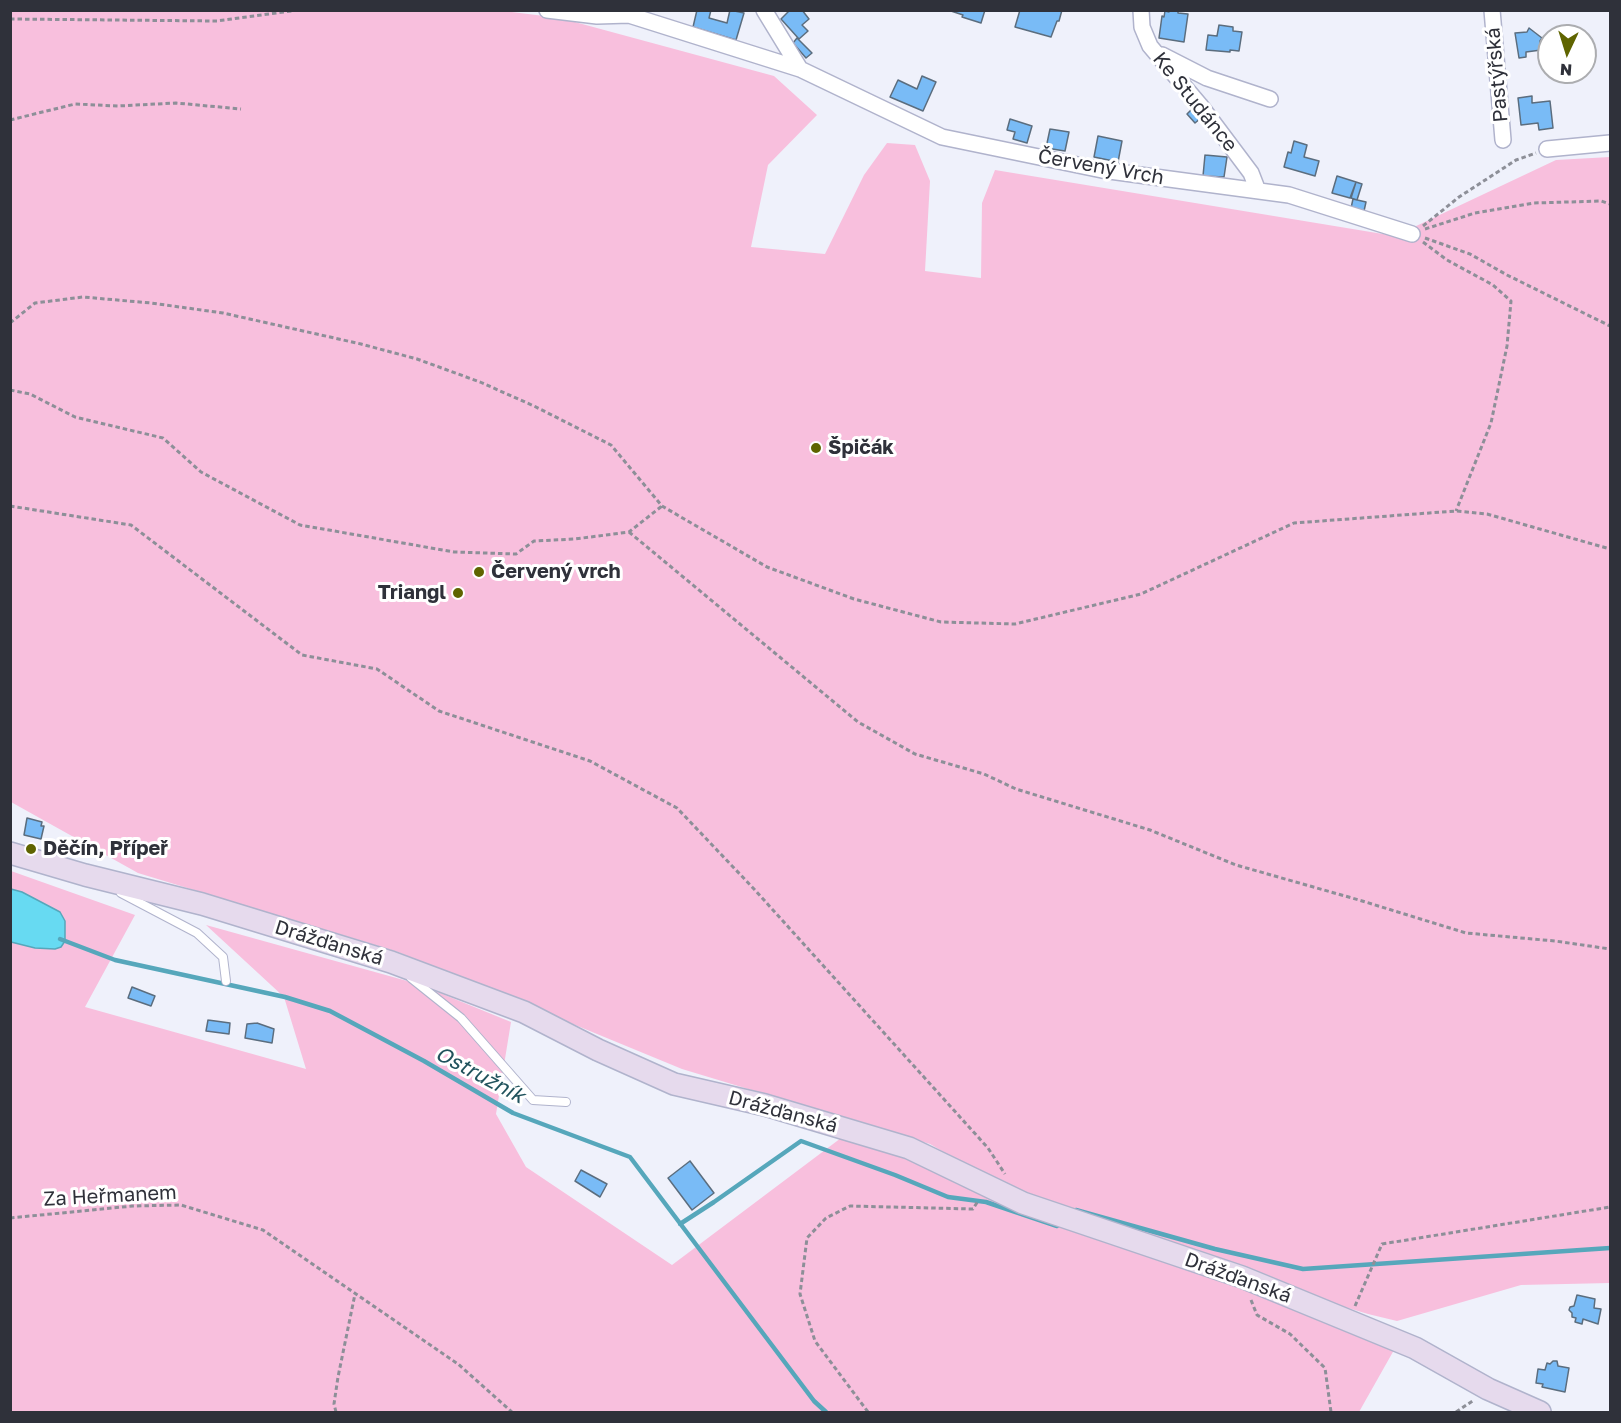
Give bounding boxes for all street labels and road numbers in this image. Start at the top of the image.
street label: Pastýřská [1481,27,1513,123]
street label: Ke Studánce [1148,47,1242,157]
street label: Červený Vrch [1036,144,1166,190]
street label: Drážďanská [272,915,386,971]
street label: Drážďanská [726,1086,840,1138]
street label: Za Heřmanem [43,1181,177,1211]
street label: Drážďanská [1181,1248,1295,1308]

